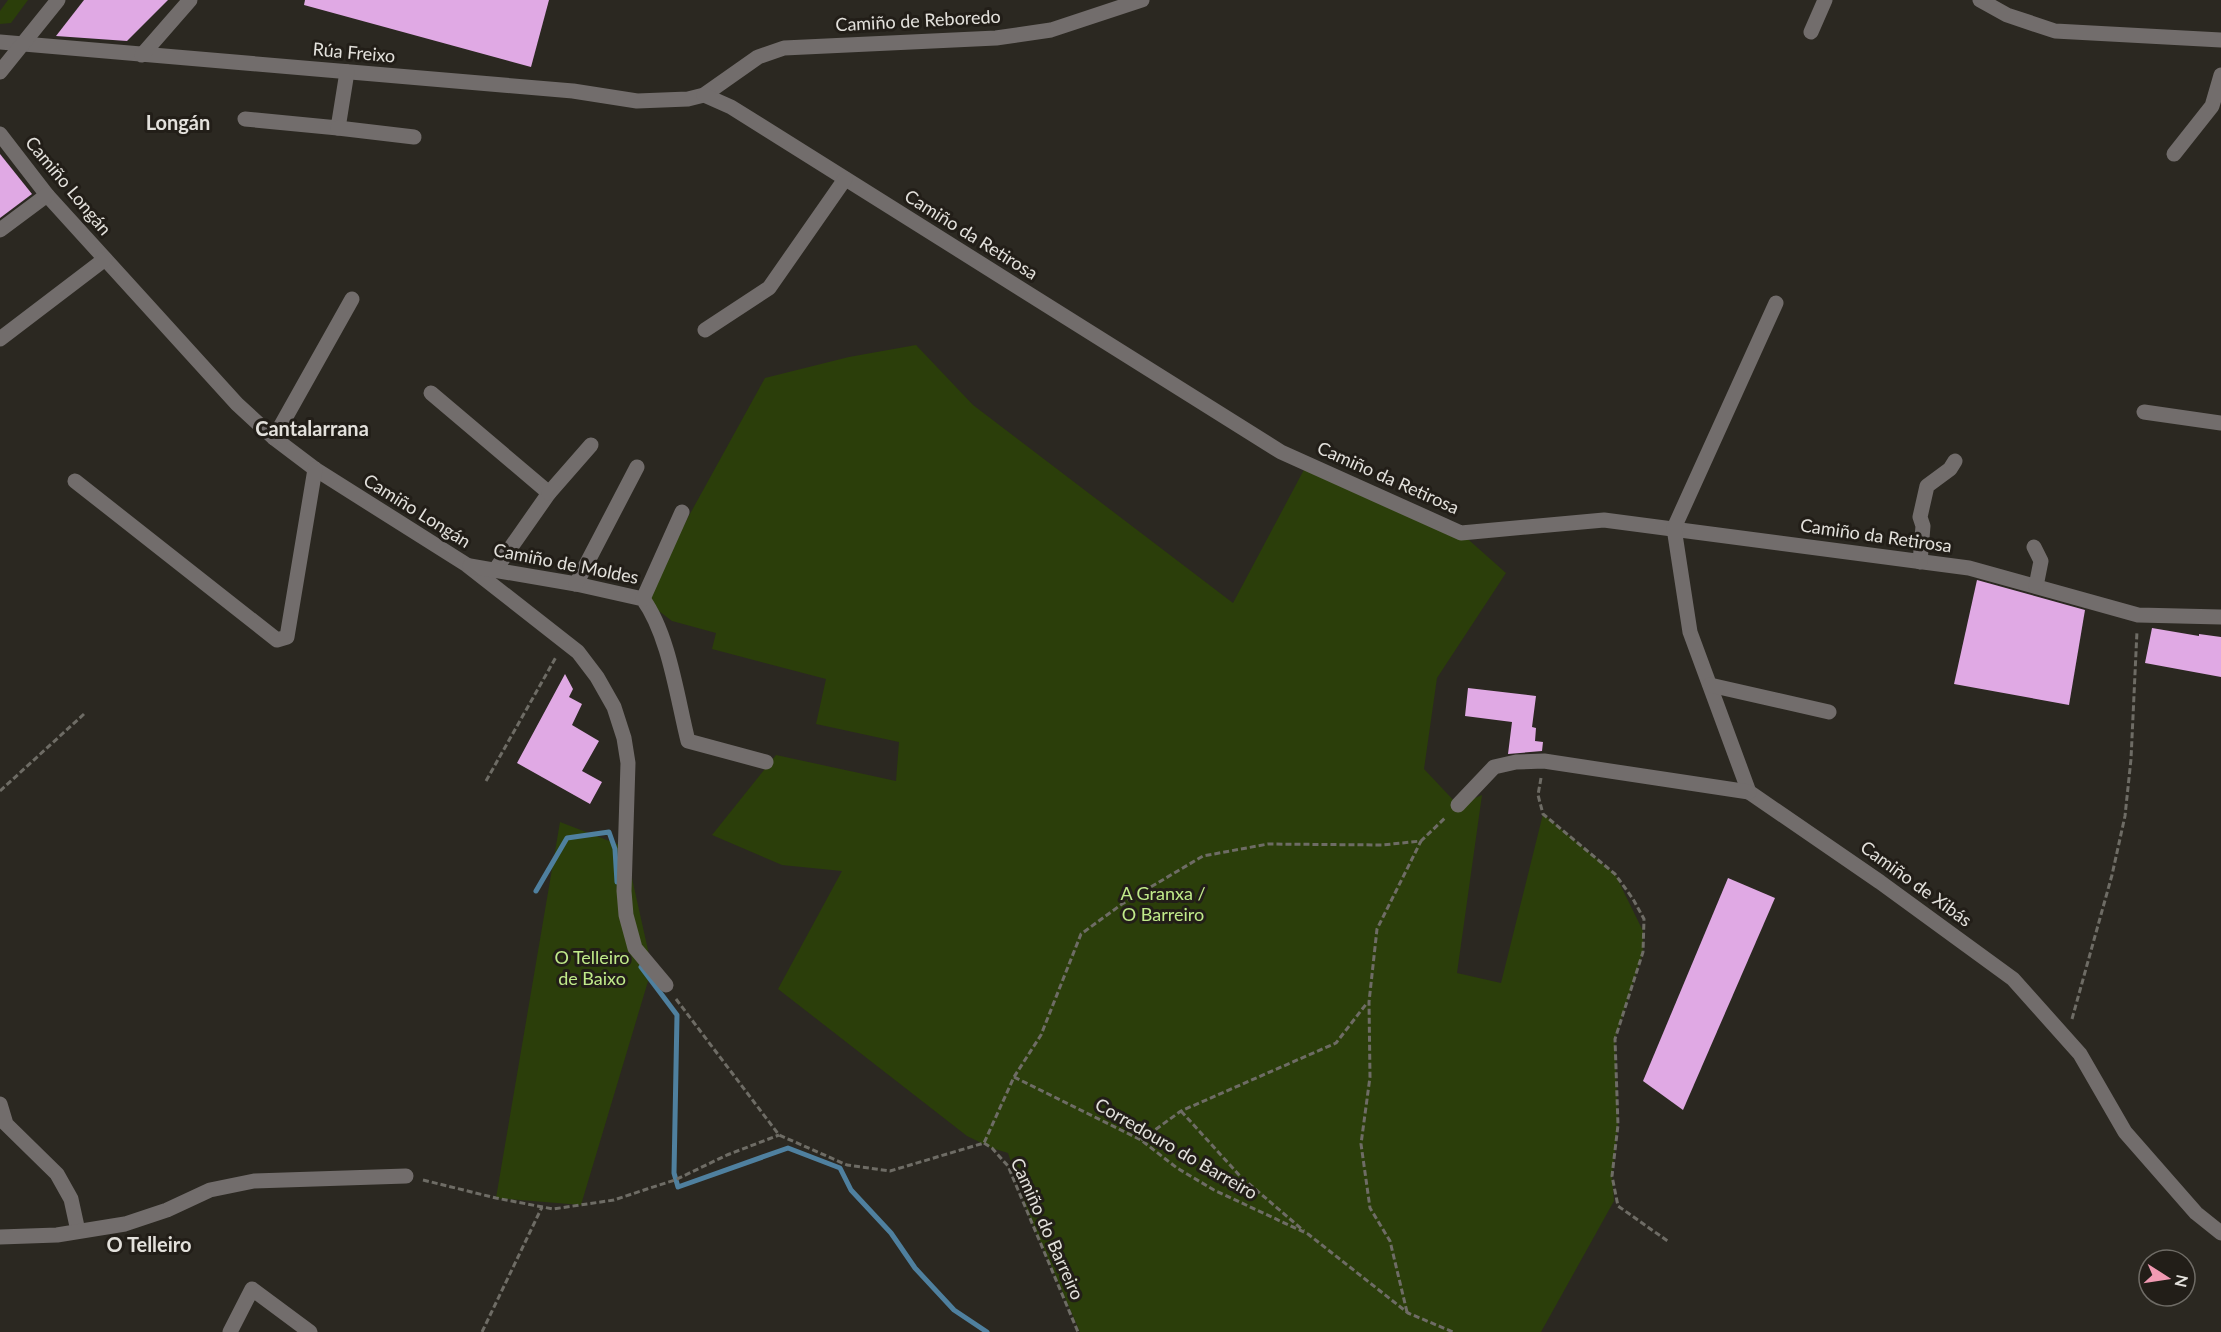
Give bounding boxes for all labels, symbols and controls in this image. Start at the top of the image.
street label: Camiño de Reboredo [835,5,1001,35]
street label: Rúa Freixo [312,37,396,67]
district label: Longán [146,110,210,134]
street label: Camiño Longán [21,132,116,239]
street label: Camiño da Retirosa [901,184,1042,284]
district label: Cantalarrana [255,416,369,440]
street label: Camiño da Retirosa [1314,436,1463,518]
street label: Camiño Longán [360,468,475,552]
street label: Camiño da Retirosa [1799,513,1953,557]
street label: Camiño de Moldes [492,538,641,588]
street label: Camiño de Xibás [1857,836,1977,931]
park label: A Granxa / O Barreiro [1120,882,1206,925]
park label: O Telleiro de Baixo [554,946,630,989]
street label: Corredouro do Barreiro [1091,1093,1262,1204]
street label: Camiño do Barreiro [1007,1154,1089,1303]
district label: O Telleiro [106,1232,192,1256]
north arrow [2137,1248,2197,1308]
text: N [2172,1273,2193,1289]

